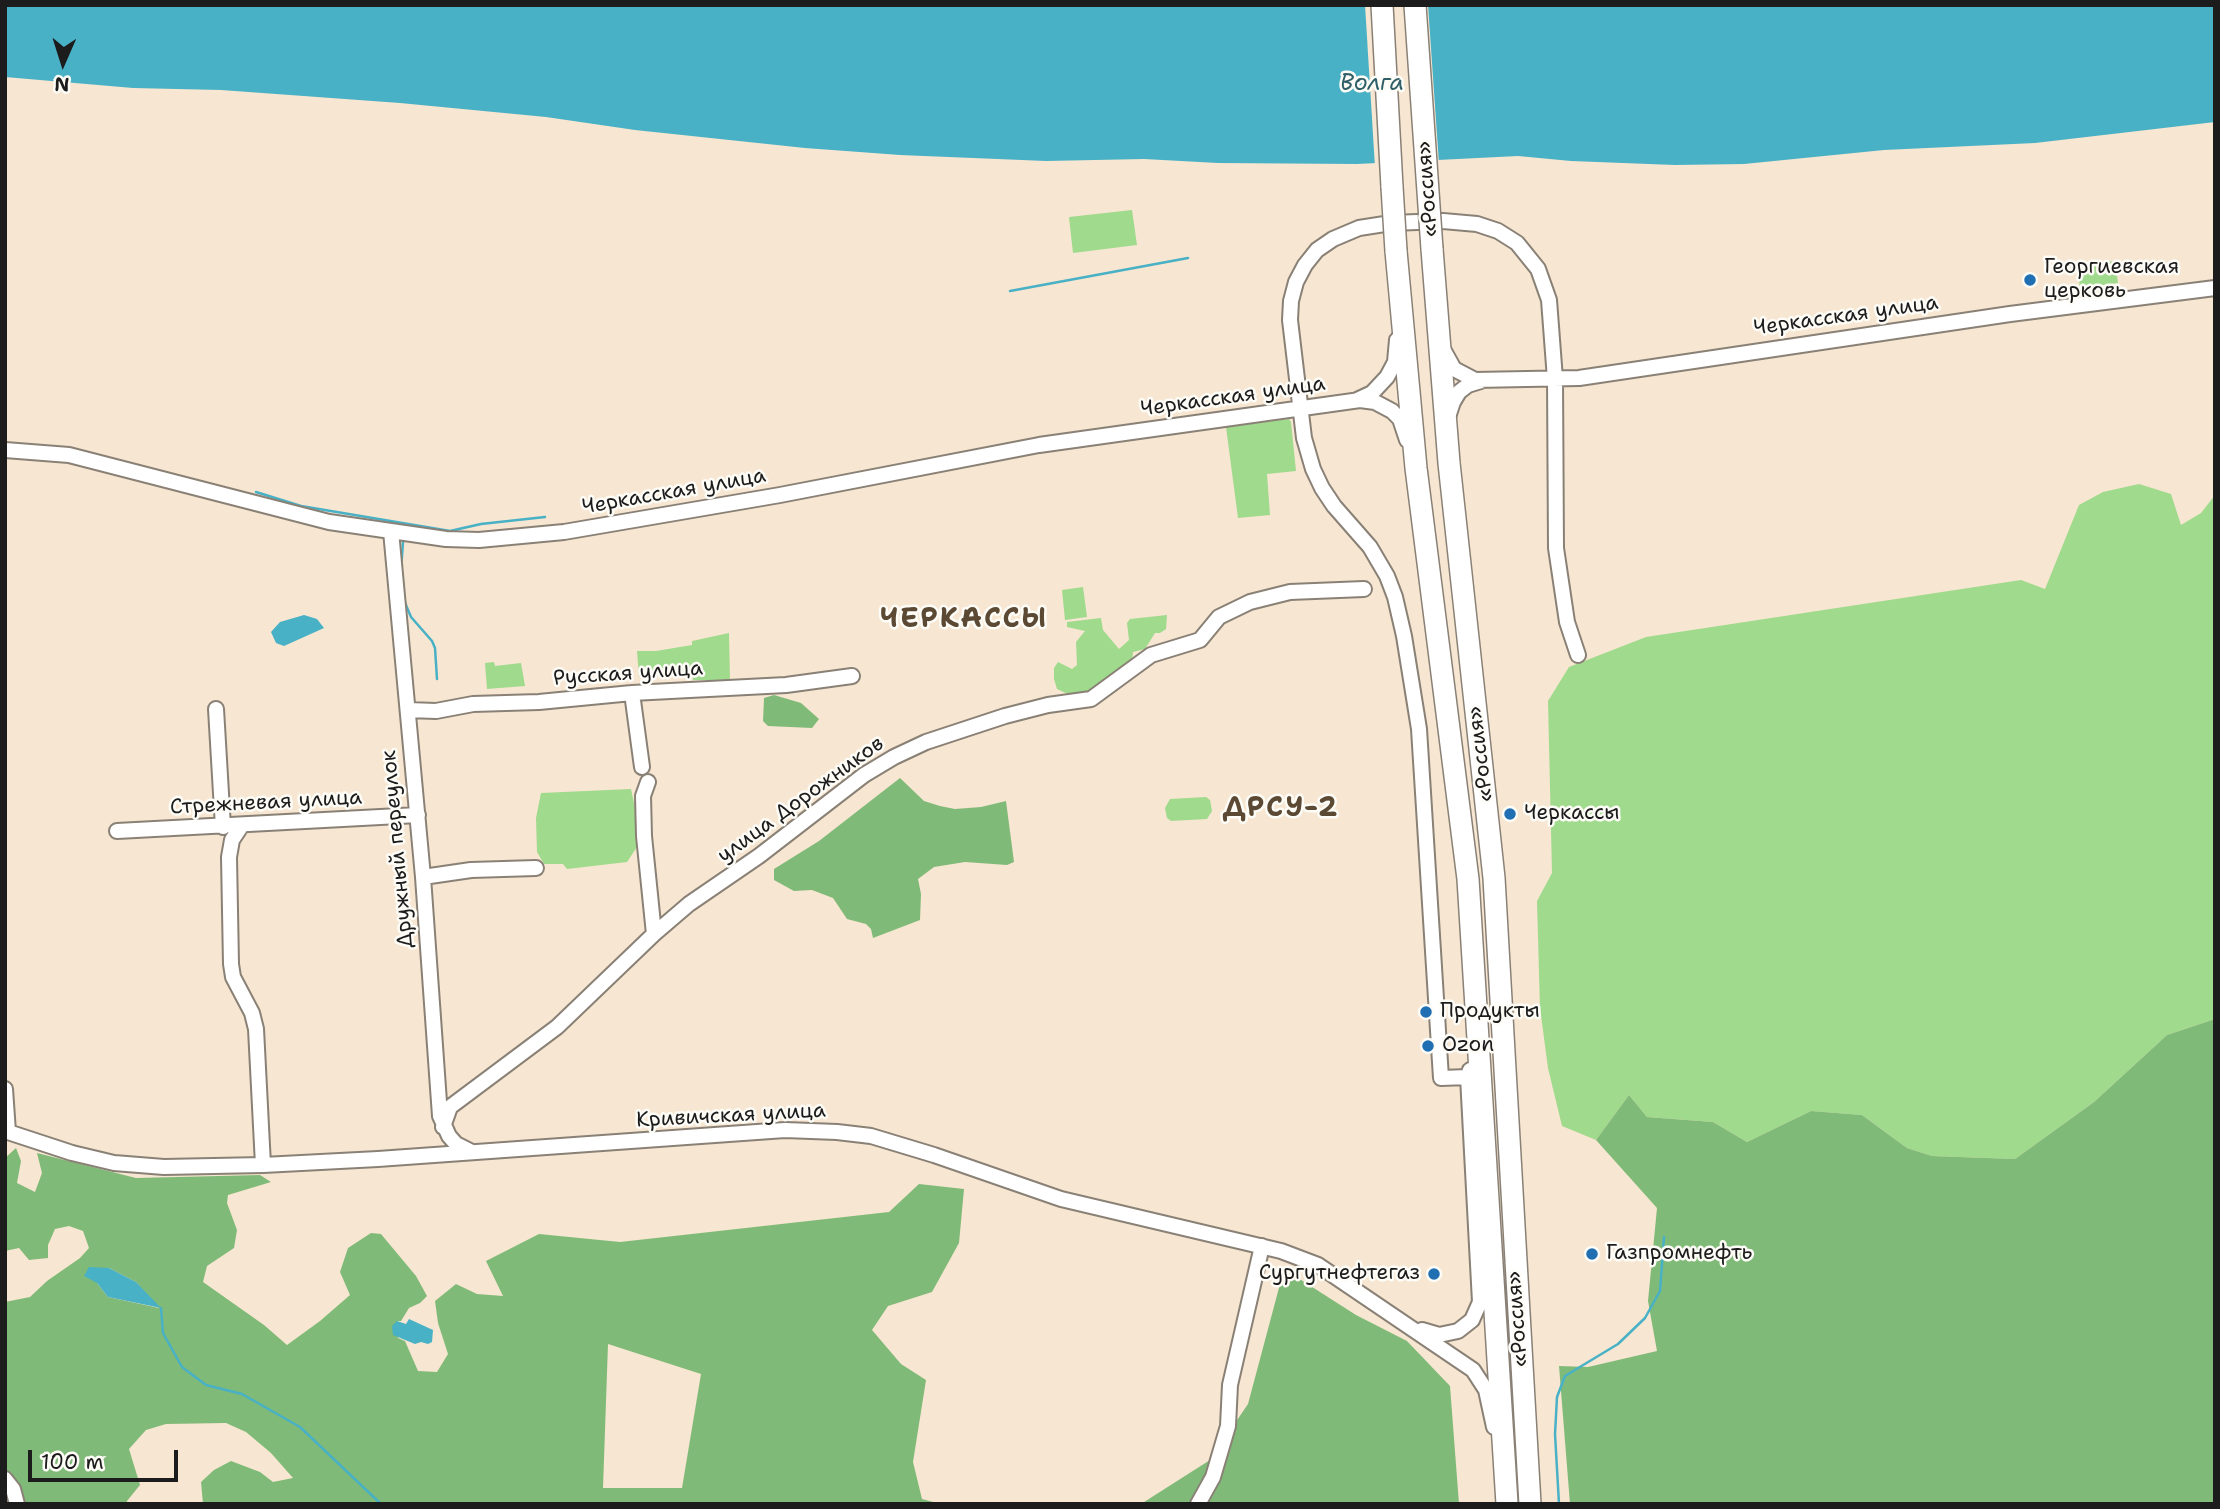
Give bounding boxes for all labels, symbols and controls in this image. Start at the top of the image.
north arrow [28,28,98,98]
water label: Волга [1340,70,1404,98]
text: N [54,72,70,97]
street label: «Россия» [1412,140,1444,238]
place label: Георгиевская церковь [2044,255,2179,305]
marker: Георгиевская церковь [2022,272,2038,288]
street label: Черкасская улица [1752,291,1940,341]
street label: Черкасская улица [1139,372,1327,422]
street label: Черкасская улица [580,463,768,521]
district label: ЧЕРКАССЫ [881,603,1047,637]
street label: Русская улица [552,656,704,692]
street label: «Россия» [1463,705,1499,803]
street label: улица Дорожников [713,731,889,869]
street label: Дружный переулок [377,749,419,949]
street label: Стрежневая улица [169,785,363,821]
district label: ДРСУ-2 [1223,792,1339,826]
place label: Черкассы [1524,801,1620,827]
marker: Черкассы [1502,806,1518,822]
place label: Продукты [1440,999,1540,1025]
marker: Продукты [1418,1004,1434,1020]
place label: Ozon [1442,1033,1494,1059]
marker: Ozon [1420,1038,1436,1054]
street label: Кривичская улица [636,1098,826,1134]
place label: Газпромнефть [1606,1241,1752,1267]
marker: Газпромнефть [1584,1246,1600,1262]
place label: Сургутнефтегаз [1259,1261,1420,1287]
marker: Сургутнефтегаз [1426,1266,1442,1282]
street label: «Россия» [1502,1270,1534,1368]
scale bar [32,1436,182,1480]
text: 100 m [41,1448,104,1476]

